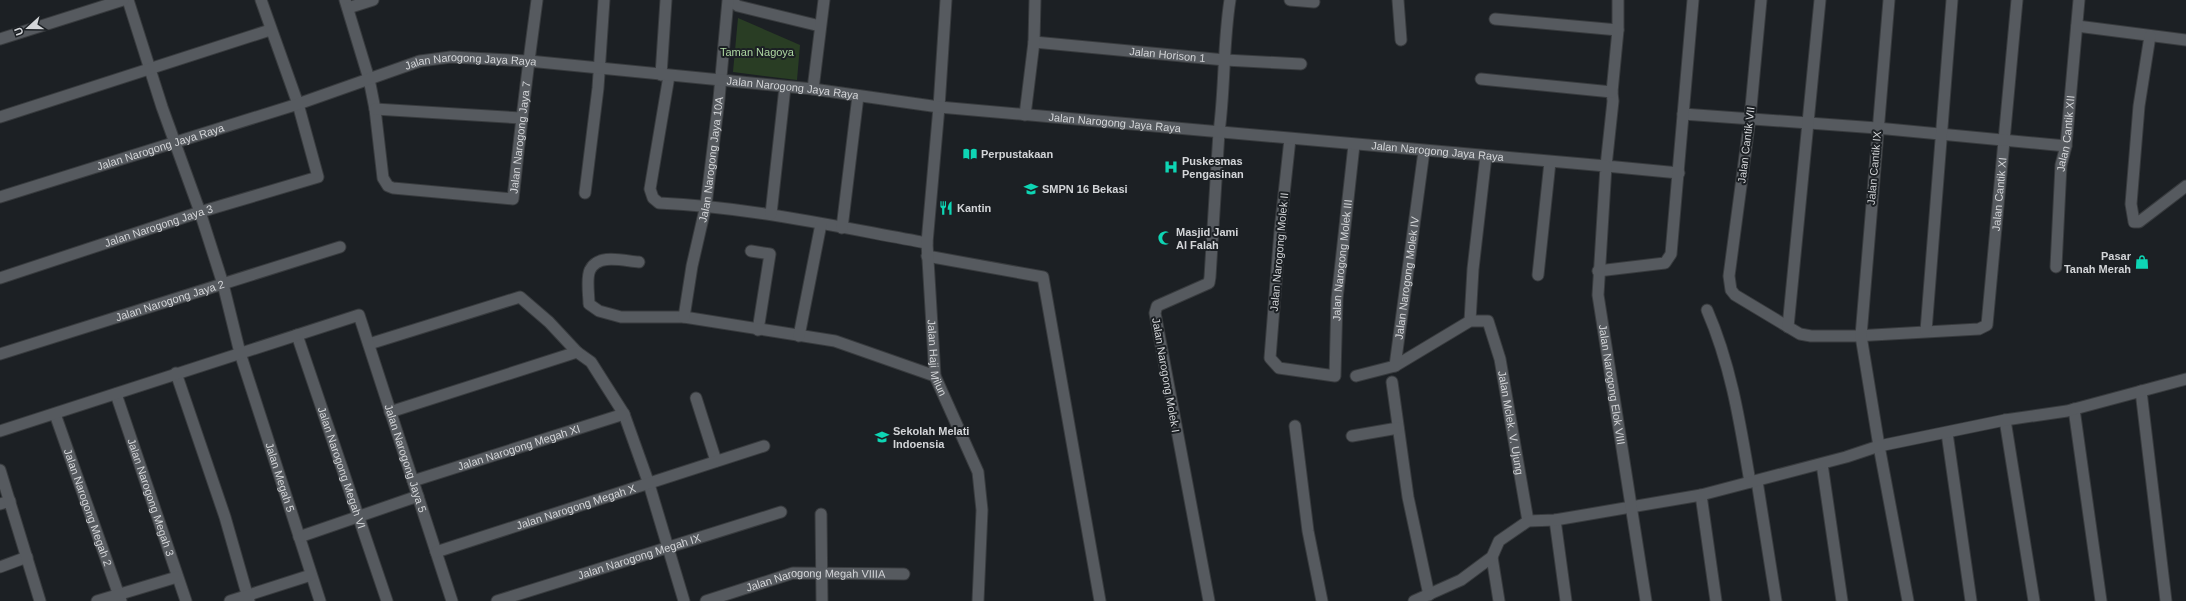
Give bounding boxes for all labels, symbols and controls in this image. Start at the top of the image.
north arrow [8,8,48,48]
text: U [12,26,26,37]
street label: Jalan Horison 1 [1129,45,1206,64]
park label: Taman Nagoya [720,46,795,58]
street label: Jalan Narogong Jaya Raya [403,51,538,72]
street label: Jalan Narogong Jaya Raya [726,75,860,102]
street label: Jalan Narogong Jaya 7 [508,80,532,194]
street label: Jalan Narogong Jaya 10A [696,95,725,223]
street label: Jalan Cantik XII [2055,95,2076,172]
street label: Jalan Cantik VII [1735,106,1757,184]
street label: Jalan Narogong Jaya Raya [1048,111,1182,134]
street label: Jalan Narogong Jaya Raya [95,121,226,172]
street label: Jalan Cantik IX [1865,130,1883,205]
street label: Jalan Narogong Jaya Raya [1371,139,1505,163]
library icon: Perpustakaan [962,146,978,162]
place label: Perpustakaan [981,148,1053,160]
place label: Puskesmas Pengasinan [1182,155,1244,180]
street label: Jalan Cantik XI [1990,157,2008,232]
hospital icon: Puskesmas Pengasinan [1163,159,1179,175]
school or university icon: SMPN 16 Bekasi [1023,181,1039,197]
place label: SMPN 16 Bekasi [1042,183,1128,195]
street label: Jalan Narogong Molek II [1268,192,1290,312]
street label: Jalan Narogong Molek III [1330,199,1354,321]
restaurant icon: Kantin [938,200,954,216]
place label: Kantin [957,202,992,214]
street label: Jalan Narogong Jaya 3 [103,203,214,249]
street label: Jalan Narogong Molek IV [1393,215,1421,340]
place label: Masjid Jami Al Falah [1176,226,1238,251]
mosque icon: Masjid Jami Al Falah [1157,230,1173,246]
place label: Pasar Tanah Merah [2064,250,2132,275]
shop icon: Pasar Tanah Merah [2134,254,2150,270]
street label: Jalan Narogong Jaya 2 [114,278,226,323]
street label: Jalan Narogong Molek I [1150,317,1182,433]
street label: Jalan Haji Milun [926,319,949,398]
street label: Jalan Narogong Elok VIII [1597,323,1627,446]
street label: Jalan Mclek. V. Ujung [1496,370,1526,476]
street label: Jalan Narogong Jaya 5 [382,403,429,514]
street label: Jalan Narogong Megah VI [316,405,368,530]
street label: Jalan Narogong Megah XI [456,422,582,472]
place label: Sekolah Melati Indoensia [893,425,969,450]
school or university icon: Sekolah Melati Indoensia [874,429,890,445]
street label: Jalan Narogong Megah 3 [125,437,176,558]
street label: Jalan Megah 5 [263,441,297,513]
street label: Jalan Narogong Megah 2 [62,447,114,568]
street label: Jalan Narogong Megah X [515,482,638,532]
street label: Jalan Narogong Megah IX [576,531,703,581]
street label: Jalan Narogong Megah VIIIA [744,567,886,594]

